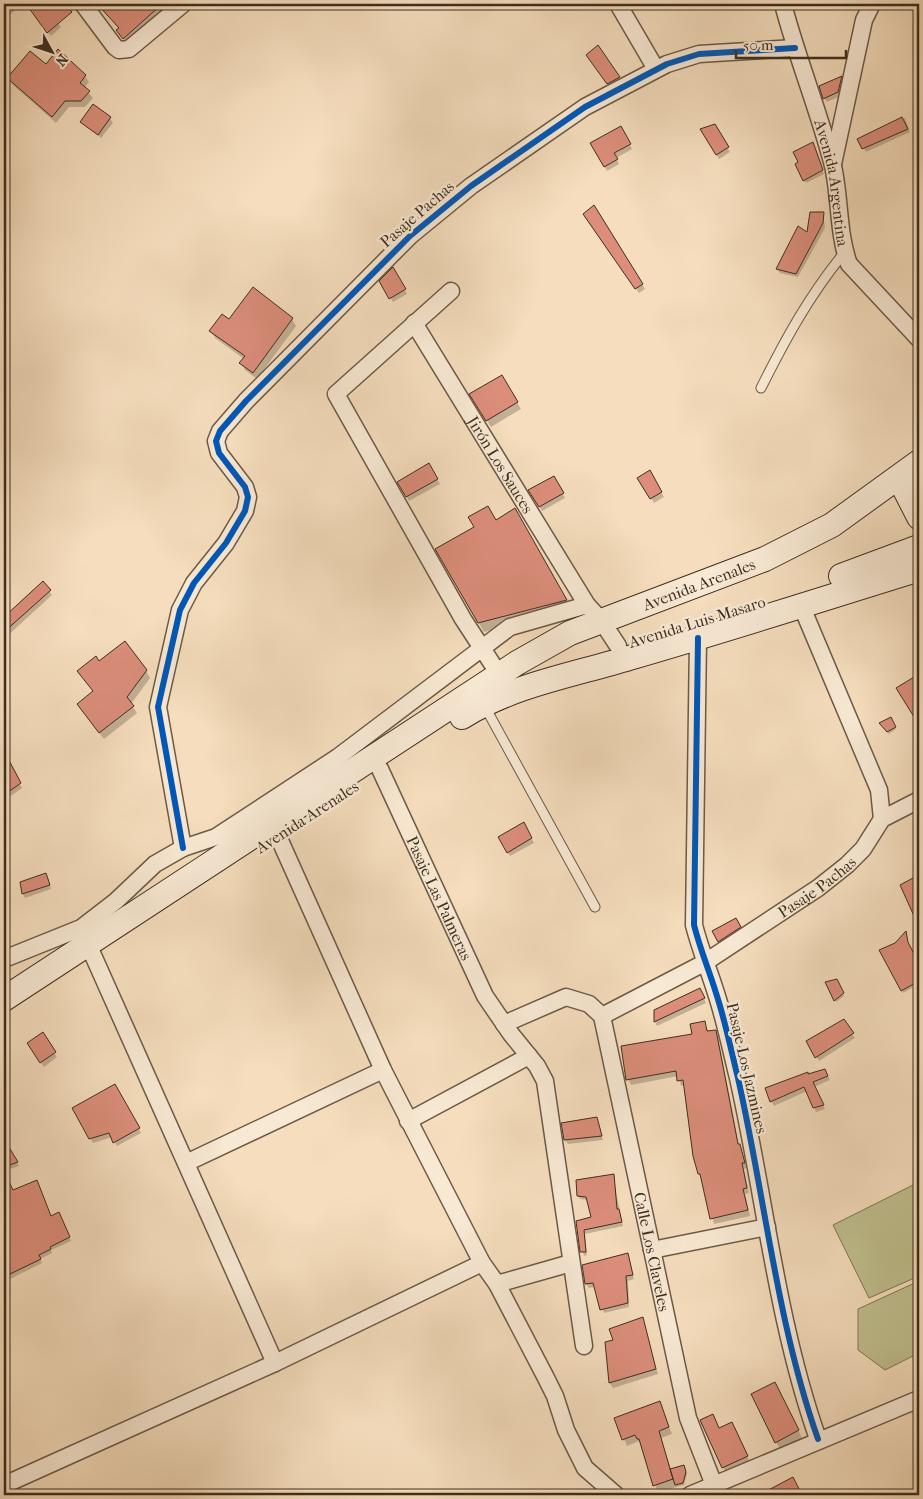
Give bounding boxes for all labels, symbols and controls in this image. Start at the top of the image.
north arrow [28,28,78,78]
scale bar [736,28,846,60]
text: 50 m [743,36,774,54]
text: N [51,51,72,70]
street label: Avenida Argentina [810,116,853,249]
street label: Pasaje Pachas [376,177,458,251]
street label: Jirón Los Sauces [463,411,538,517]
street label: Avenida Arenales [639,554,758,614]
street label: Avenida Luis Masaro [625,592,768,652]
street label: Avenida Arenales [251,777,362,858]
street label: Pasaje Las Palmeras [403,833,477,963]
street label: Pasaje Pachas [774,852,860,921]
street label: Pasaje Los Jazmines [723,1001,771,1136]
street label: Calle Los Claveles [630,1190,674,1313]

